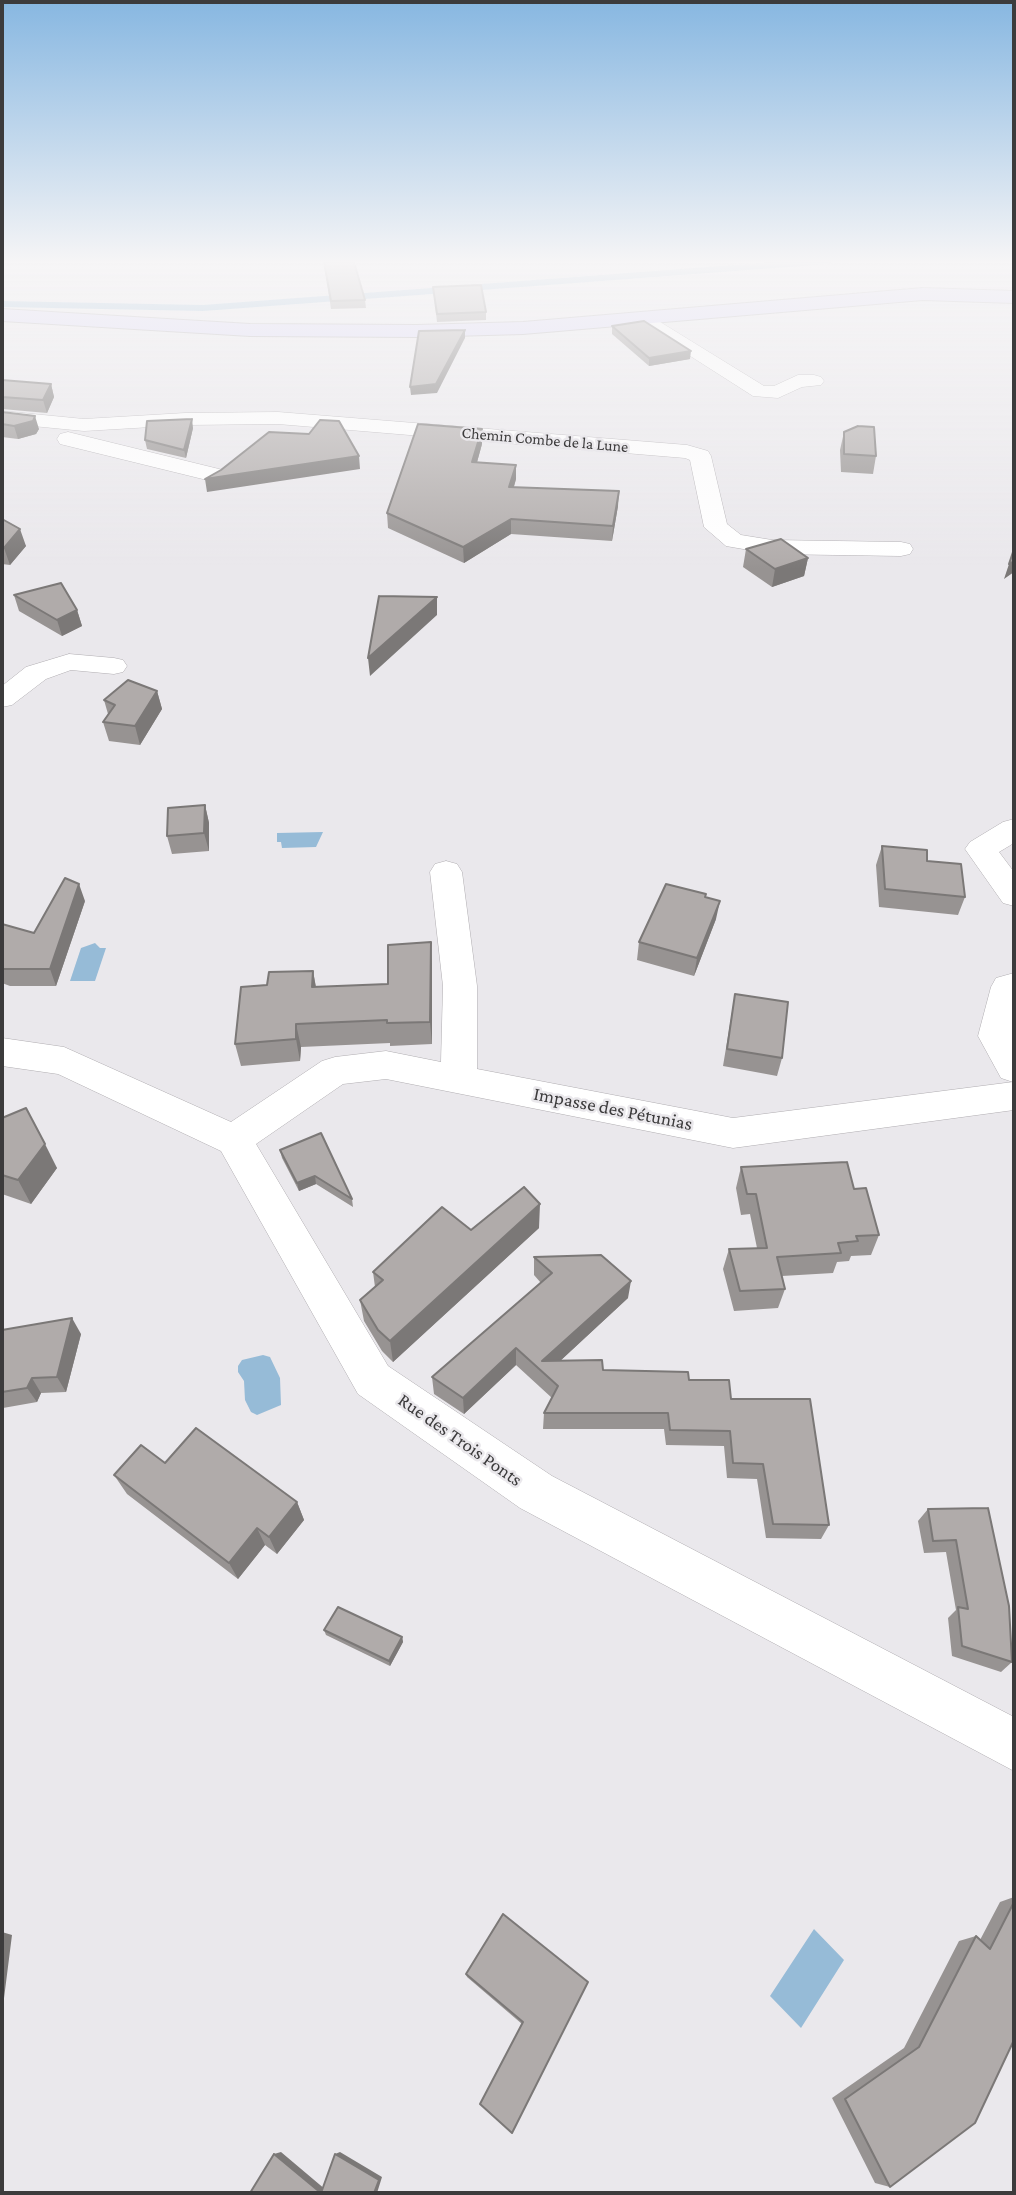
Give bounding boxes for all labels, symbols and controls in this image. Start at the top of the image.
street label: Chemin Combe de la Lune [461,423,629,457]
street label: Impasse des Pétunias [532,1082,694,1136]
street label: Rue des Trois Ponts [394,1389,526,1491]

